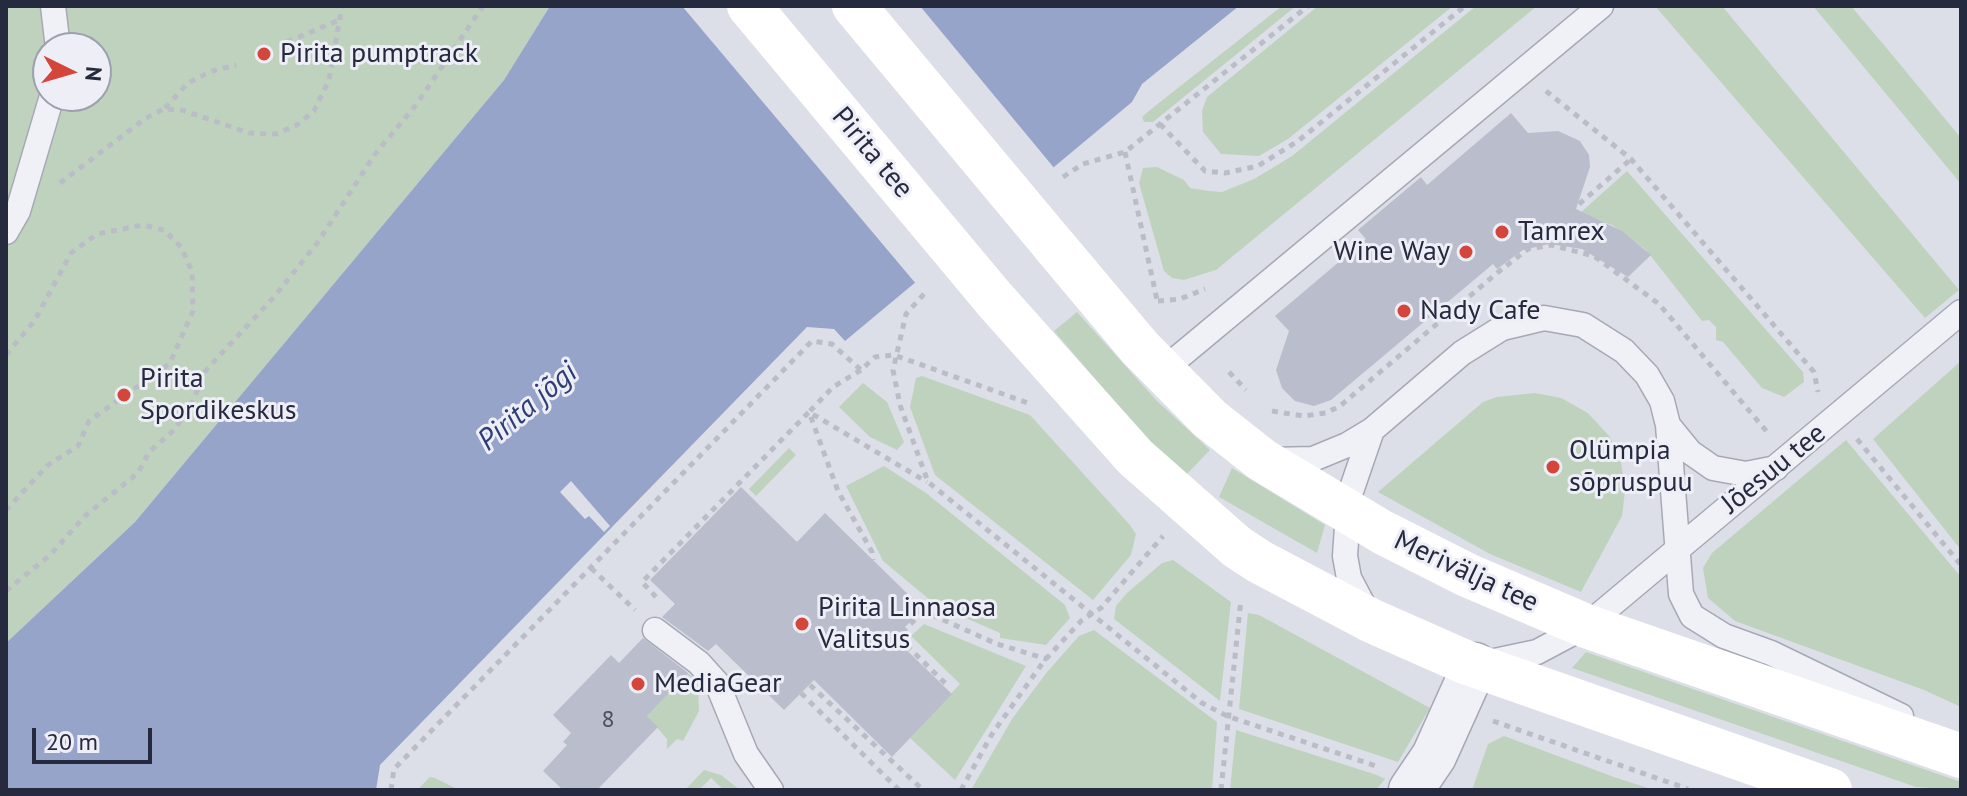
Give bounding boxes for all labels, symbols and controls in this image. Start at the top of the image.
north arrow [32,32,112,112]
place label: Pirita pumptrack [280,37,478,71]
marker: Pirita pumptrack [255,45,273,63]
text: N [79,65,108,82]
street label: Pirita tee [824,101,920,205]
place label: Tamrex [1518,215,1605,249]
marker: Tamrex [1493,223,1511,241]
place label: Wine Way [1333,235,1450,269]
marker: Wine Way [1457,243,1475,261]
place label: Nady Cafe [1420,294,1541,328]
marker: Nady Cafe [1395,302,1413,320]
water label: Pirita jõgi [471,355,585,459]
place label: Pirita Spordikeskus [140,362,296,428]
marker: Pirita Spordikeskus [115,386,133,404]
street label: Jõesuu tee [1715,417,1833,521]
place label: Olümpia sõpruspuu [1569,434,1693,500]
marker: Olümpia sõpruspuu [1544,458,1562,476]
street label: Merivälja tee [1389,524,1543,620]
place label: Pirita Linnaosa Valitsus [818,591,996,657]
marker: Pirita Linnaosa Valitsus [793,615,811,633]
place label: MediaGear [654,667,782,701]
marker: MediaGear [629,675,647,693]
house number: 8 [601,706,615,734]
scale bar [36,712,156,762]
text: 20 m [46,726,98,757]

